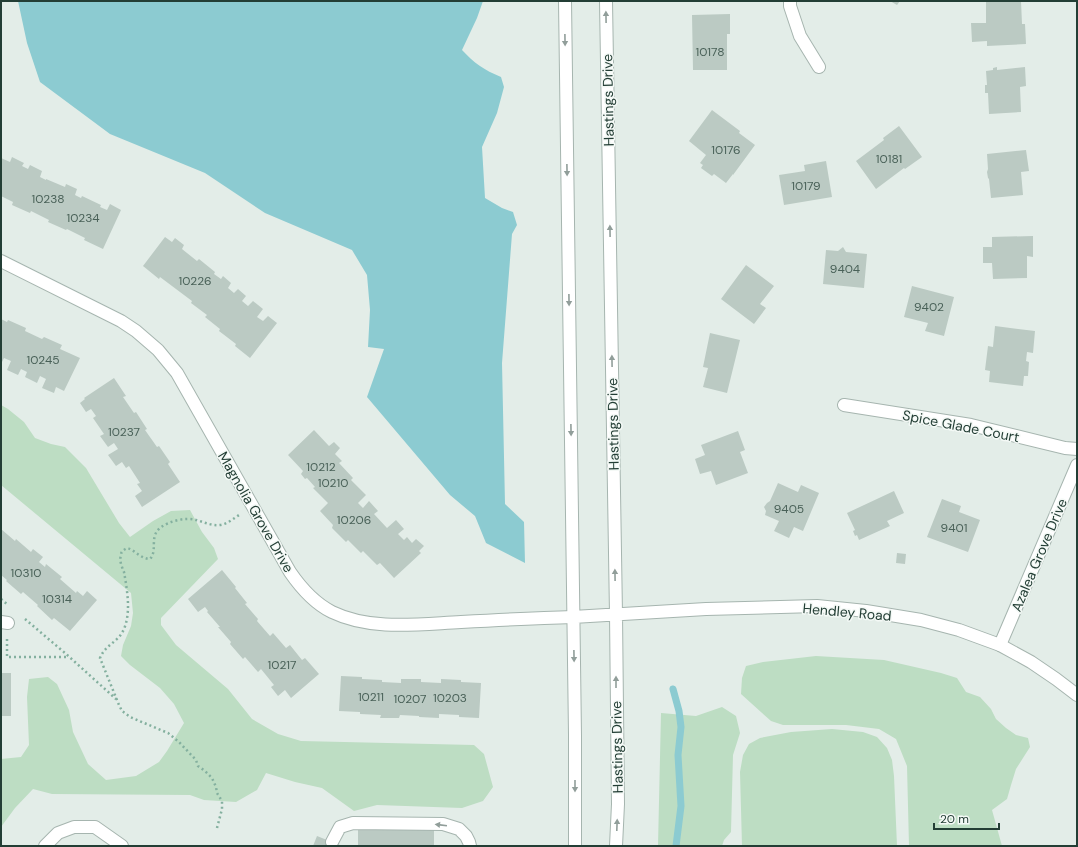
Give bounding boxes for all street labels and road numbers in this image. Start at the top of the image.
street label: Hastings Drive [598,54,618,146]
street label: Hastings Drive [603,378,623,470]
street label: Spice Glade Court [901,406,1021,446]
street label: Magnolia Grove Drive [214,448,298,576]
street label: Azalea Grove Drive [1007,496,1071,614]
street label: Hendley Road [802,599,892,625]
street label: Hastings Drive [607,701,627,793]

